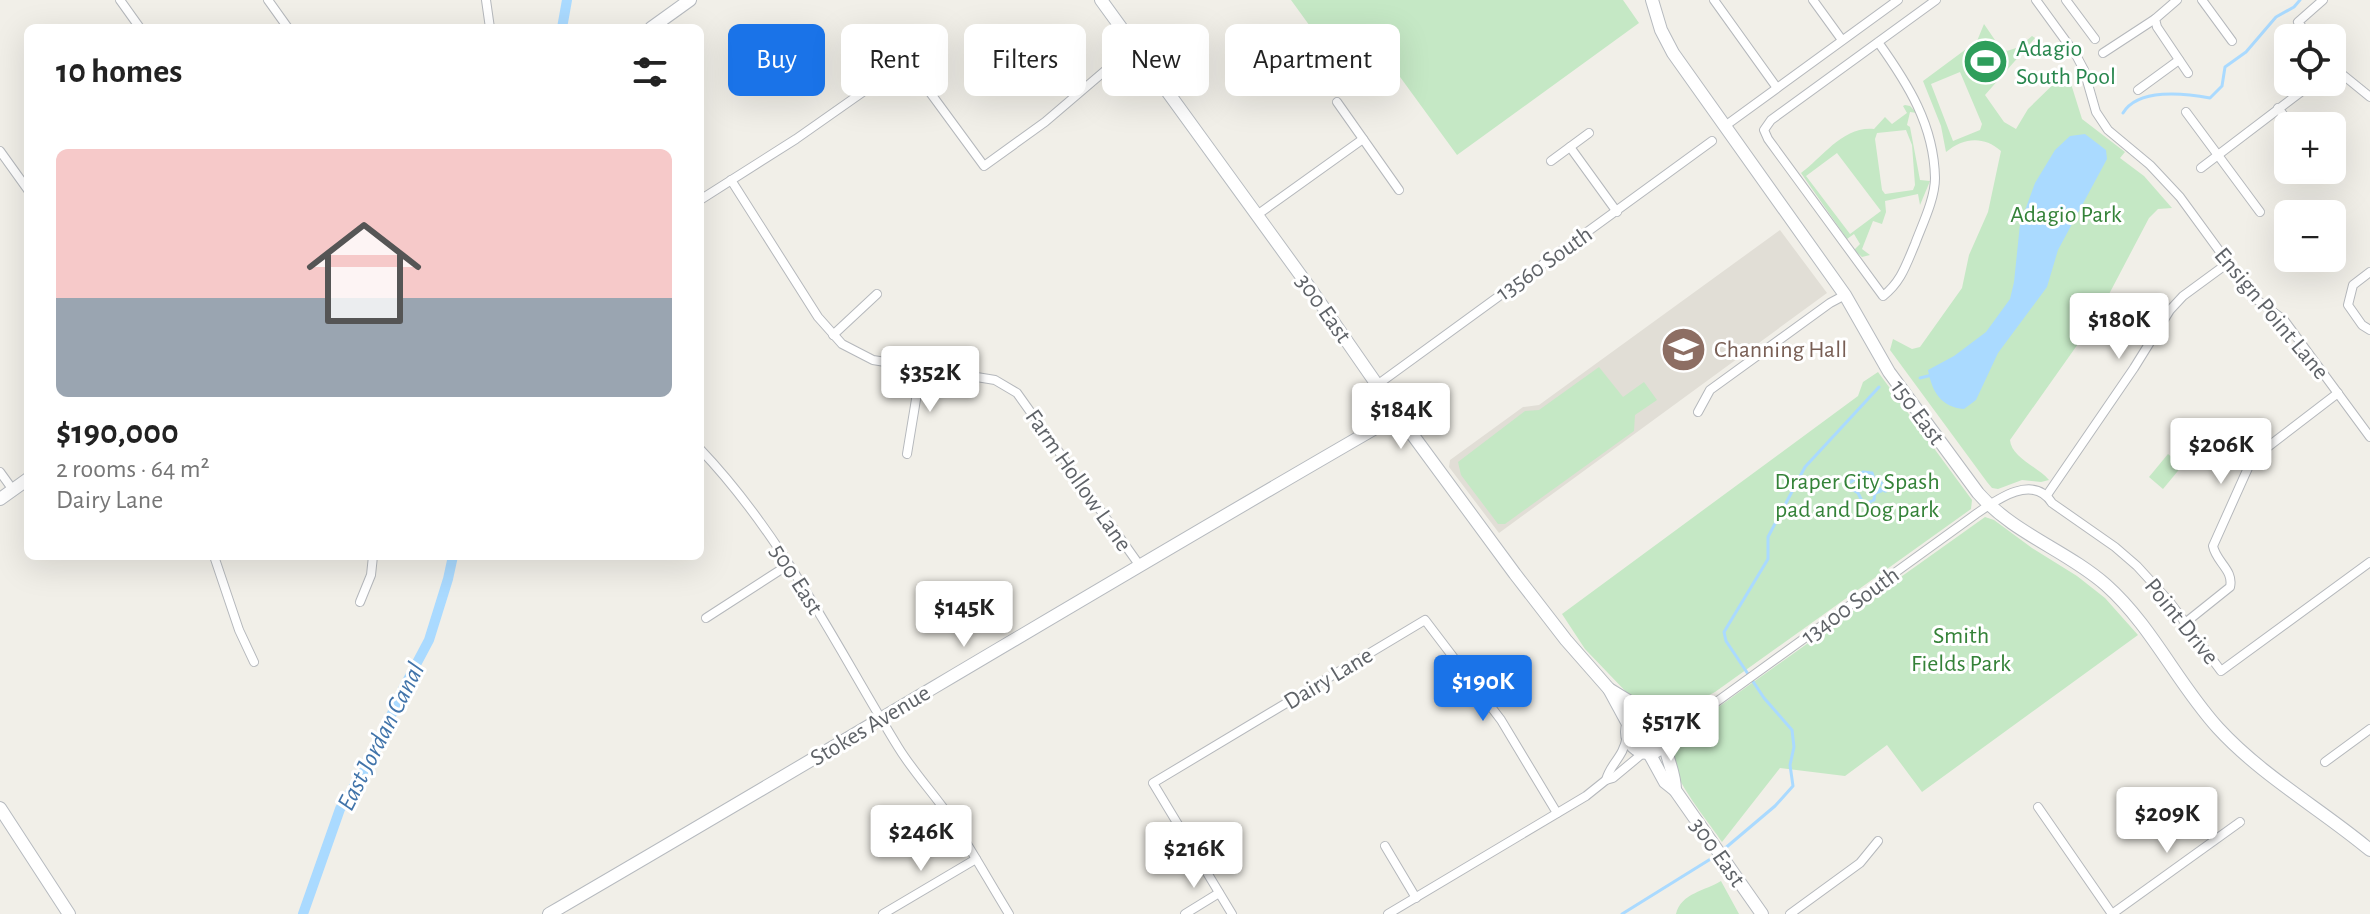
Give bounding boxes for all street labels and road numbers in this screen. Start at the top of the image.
street label: 13560 South [1492,222,1597,306]
street label: Ensign Point Lane [2209,243,2333,384]
street label: 300 East [1291,270,1356,348]
street label: 150 East [1886,376,1949,450]
street label: Farm Hollow Lane [1020,405,1136,556]
street label: 500 East [765,540,827,619]
street label: 13400 South [1797,563,1904,649]
street label: Point Drive [2139,574,2223,669]
street label: Dairy Lane [1280,643,1377,715]
street label: Stokes Avenue [807,681,934,771]
street label: 300 East [1685,814,1750,892]

